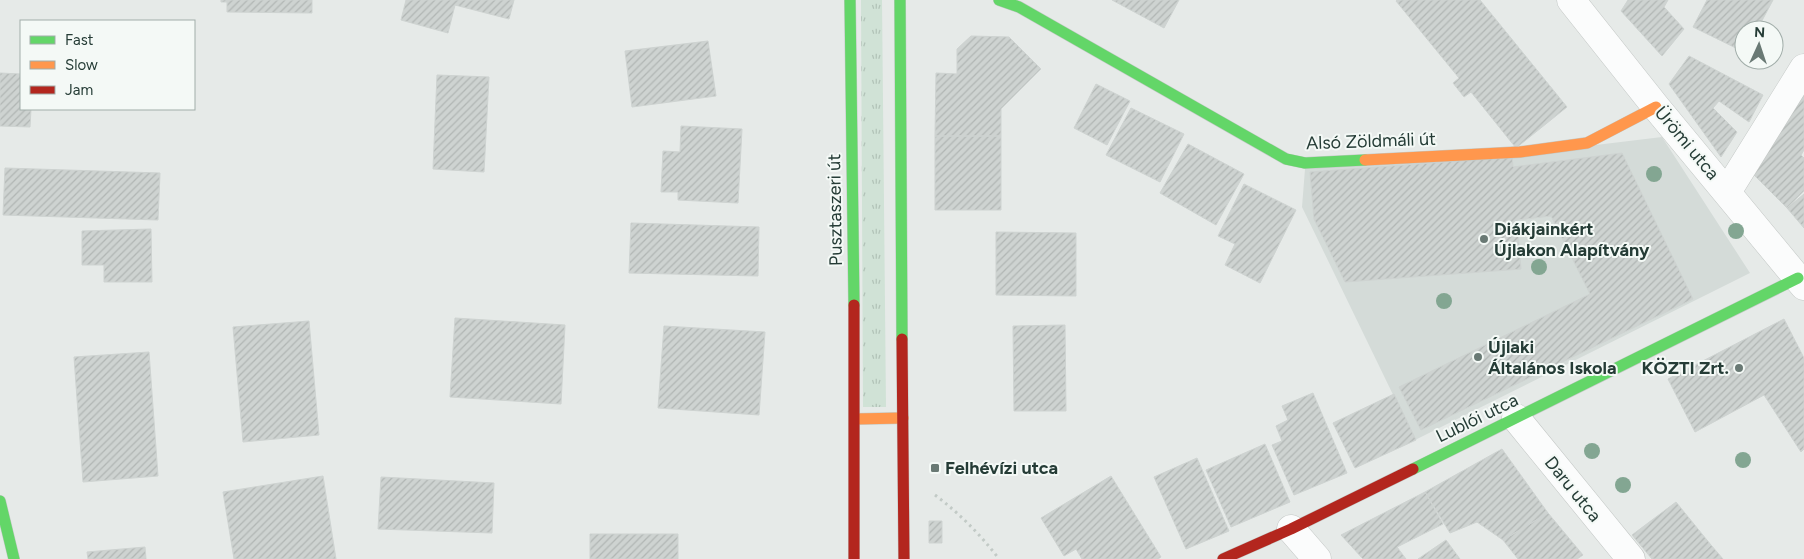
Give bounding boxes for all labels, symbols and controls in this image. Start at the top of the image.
legend [20,20,195,110]
north arrow [1734,20,1784,70]
text: N [1754,24,1766,41]
text: Fast [65,31,94,49]
text: Slow [65,56,98,74]
text: Jam [65,81,93,99]
street label: Ürömi utca [1650,102,1724,184]
street label: Alsó Zöldmáli út [1306,128,1436,154]
street label: Pusztaszeri út [823,154,847,266]
place label: Diákjainkért Újlakon Alapítvány [1494,218,1650,261]
marker: Diákjainkért Újlakon Alapítvány [1478,233,1490,245]
place label: Újlaki Általános Iskola [1488,336,1617,379]
marker: Újlaki Általános Iskola [1472,351,1484,363]
place label: KÖZTI Zrt. [1642,357,1729,379]
marker: KÖZTI Zrt. [1733,362,1745,374]
street label: Lublói utca [1432,389,1522,447]
street label: Daru utca [1540,452,1606,526]
place label: Felhévízi utca [945,457,1058,479]
marker: Felhévízi utca [929,462,941,474]

